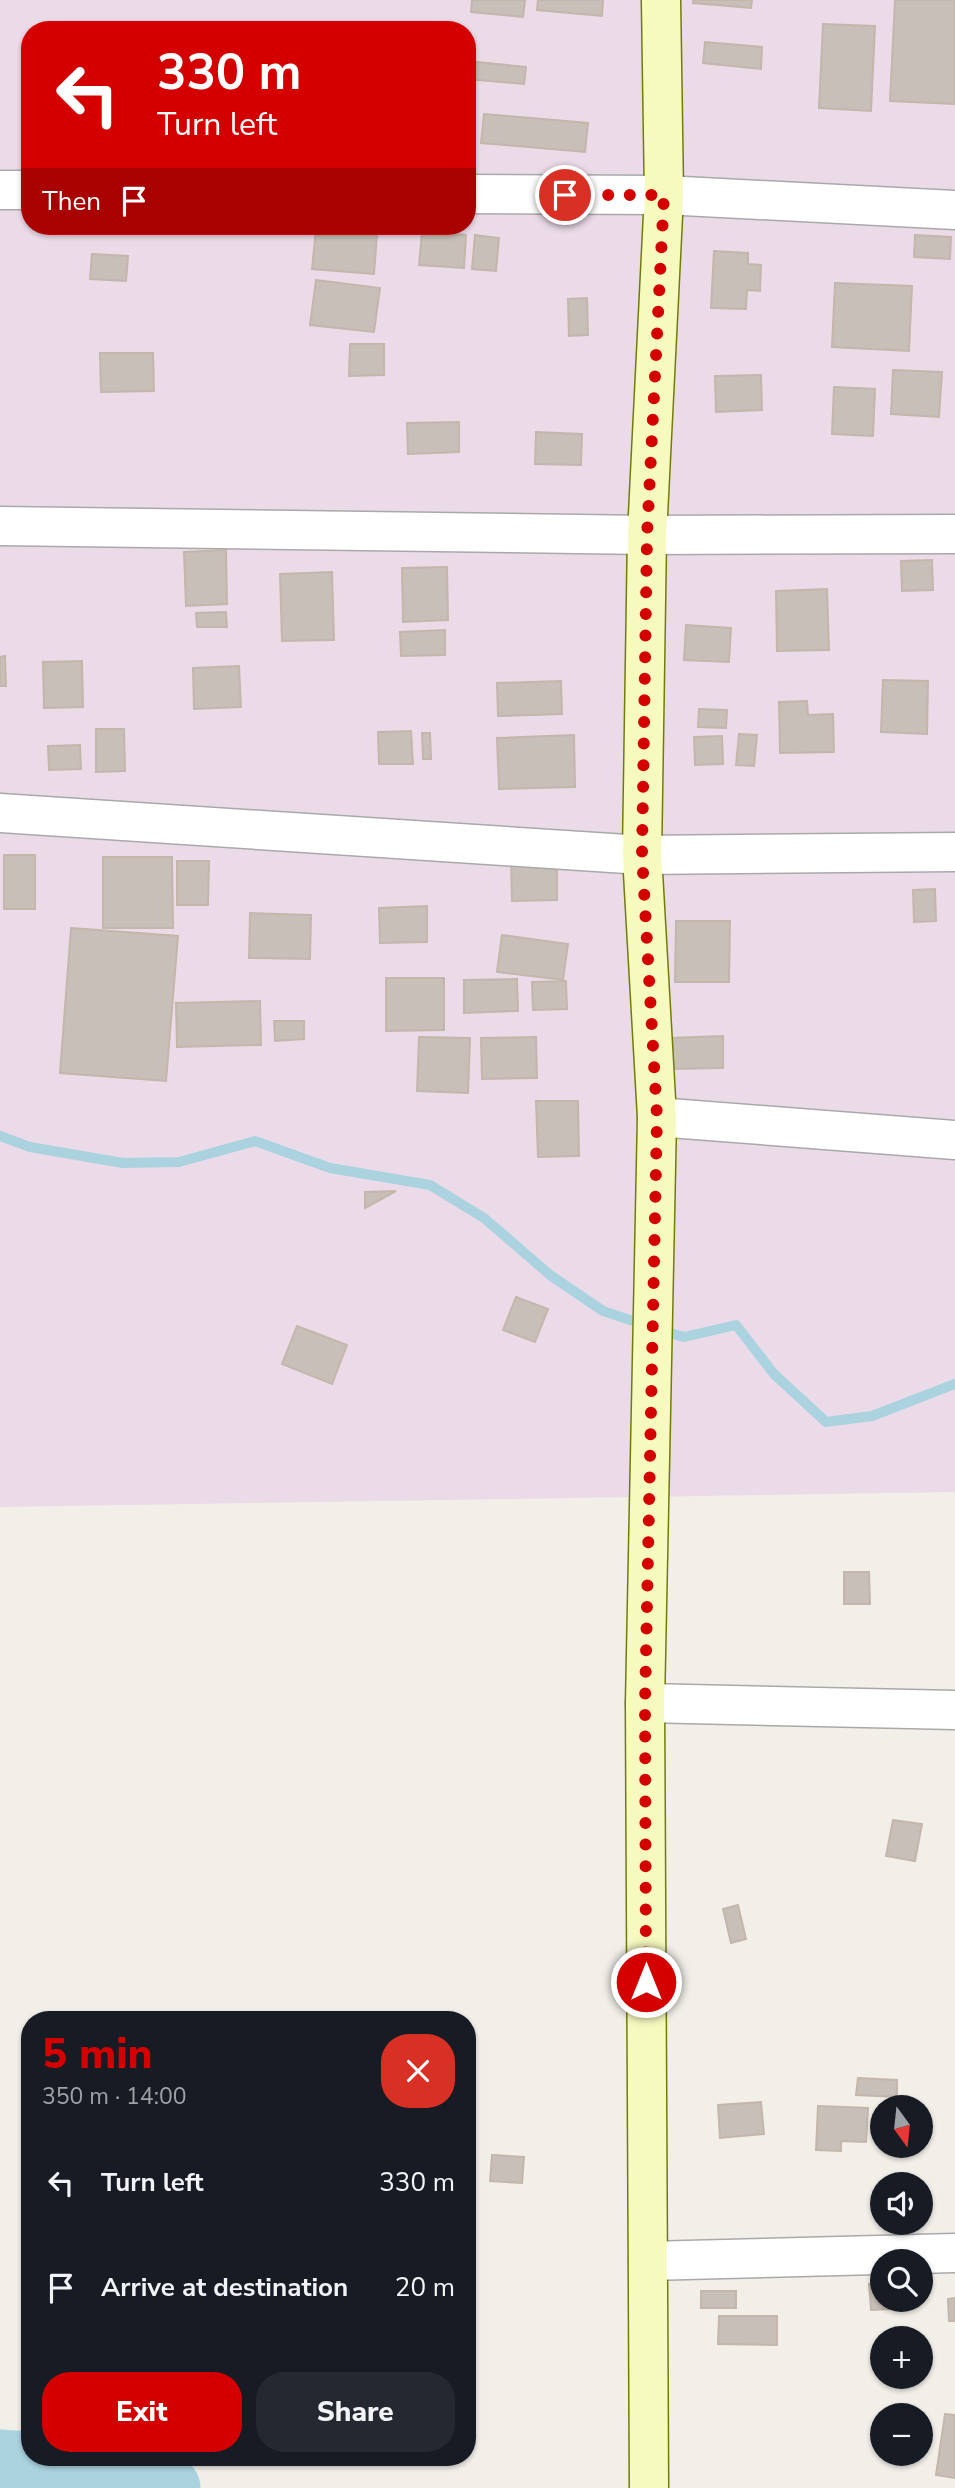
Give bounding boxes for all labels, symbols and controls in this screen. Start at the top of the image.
text: 330 m [157,39,301,106]
icon: left [42,49,133,140]
text: Turn left [157,103,277,146]
pin [535,165,595,225]
icon: arrive [546,176,584,214]
icon: arrive [115,182,153,220]
text: Then [42,184,101,219]
position arrow [609,1945,683,2019]
text: 5 min [42,2026,152,2083]
button: close [381,2034,455,2108]
text: 350 m · 14:00 [42,2081,187,2112]
north arrow [870,2095,933,2158]
map controls [870,2095,933,2466]
icon: left [42,2164,80,2202]
text: Turn left [101,2165,204,2200]
text: 330 m [379,2165,455,2200]
button: sound [870,2172,933,2235]
button: search [870,2249,933,2312]
icon: arrive [42,2269,80,2307]
text: Arrive at destination [101,2270,348,2305]
text: 20 m [395,2270,455,2305]
button: + [870,2326,933,2389]
button: Exit [42,2372,242,2452]
button: Share [256,2372,455,2452]
button: − [870,2403,933,2466]

